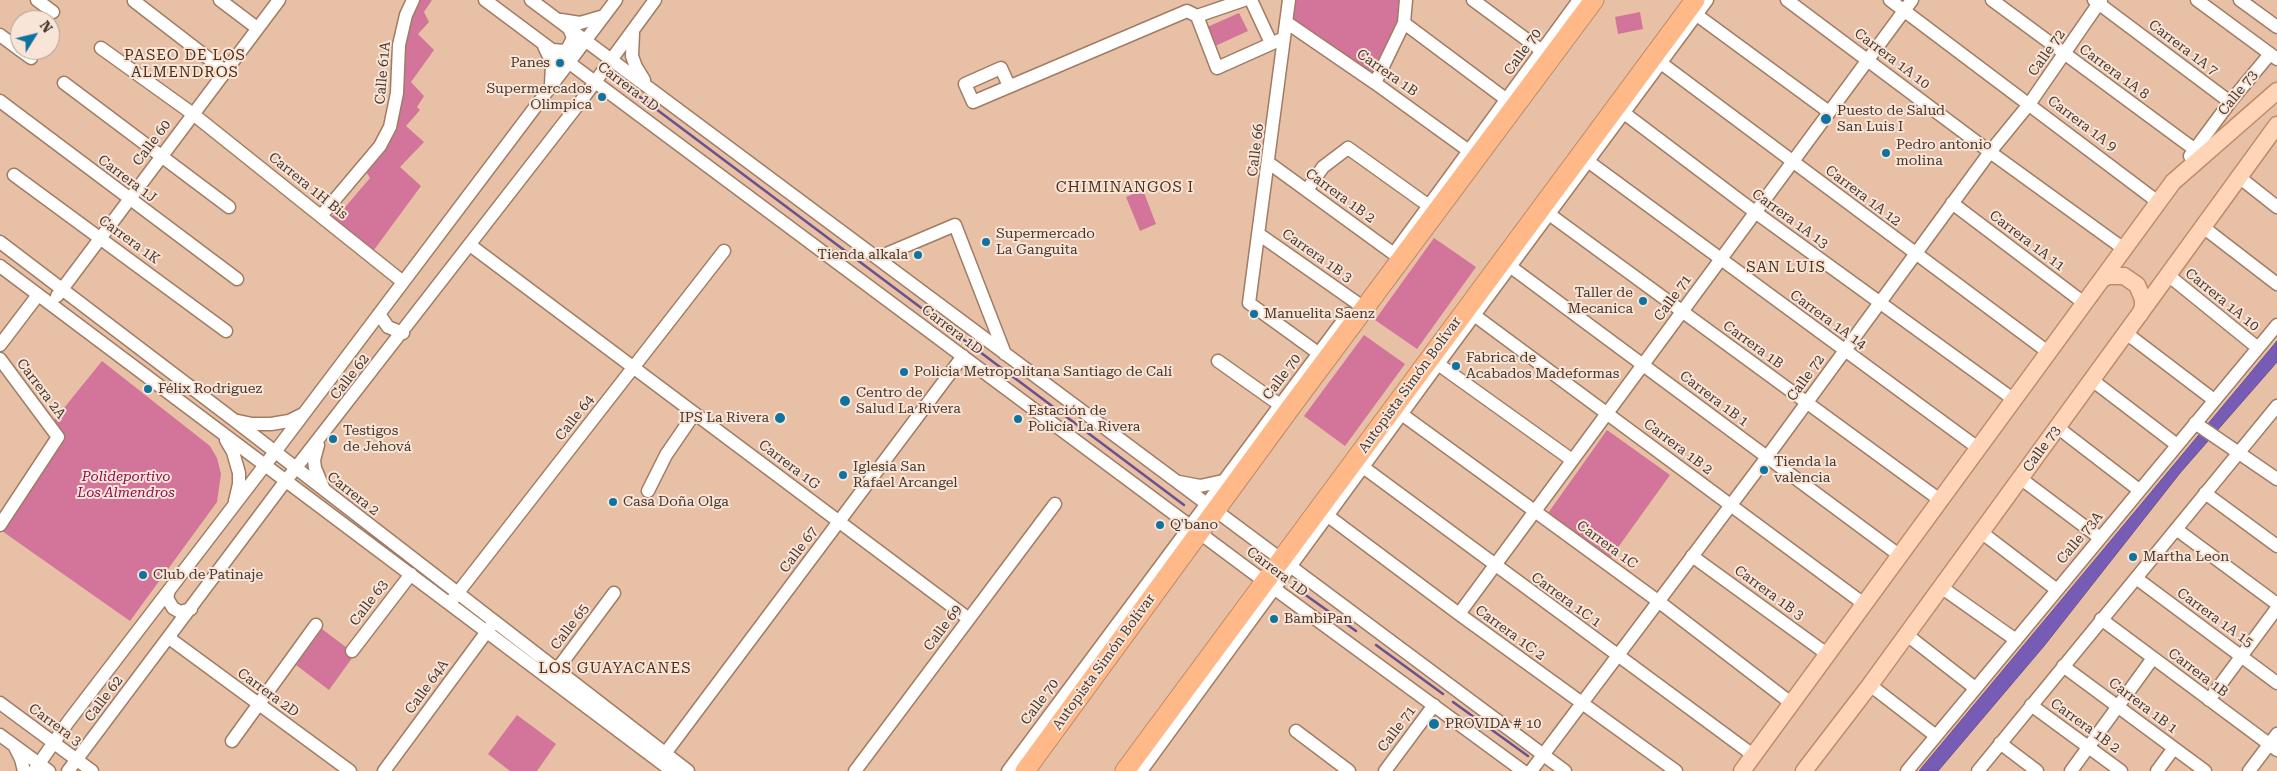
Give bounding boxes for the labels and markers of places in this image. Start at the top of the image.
place label: Panes [510,55,550,71]
marker: Panes [554,57,566,69]
place label: Supermercados Olimpica [486,81,592,114]
marker: Supermercados Olimpica [596,91,608,103]
place label: Puesto de Salud San Luis I [1837,103,1945,136]
marker: Puesto de Salud San Luis I [1819,112,1833,126]
place label: Pedro antonio molina [1896,137,1992,170]
marker: Pedro antonio molina [1880,147,1892,159]
place label: Supermercado La Ganguita [996,226,1095,258]
marker: Supermercado La Ganguita [980,236,992,248]
place label: Tienda alkala [818,247,908,263]
marker: Tienda alkala [912,249,924,261]
place label: Taller de Mecanica [1568,285,1633,318]
marker: Taller de Mecanica [1637,295,1649,307]
place label: Manuelita Saenz [1264,306,1375,322]
marker: Manuelita Saenz [1248,308,1260,320]
place label: Fabrica de Acabados Madeformas [1466,350,1619,382]
marker: Fabrica de Acabados Madeformas [1450,360,1462,372]
place label: Policia Metropolitana Santiago de Calí [914,364,1172,380]
marker: Policia Metropolitana Santiago de Calí [898,366,910,378]
place label: Félix Rodriguez [158,381,262,397]
marker: Félix Rodriguez [142,383,154,395]
place label: Centro de Salud La Rivera [856,385,961,418]
marker: Centro de Salud La Rivera [838,394,852,408]
place label: Estación de Policía La Rivera [1028,403,1140,436]
place label: IPS La Rivera [680,410,769,426]
marker: IPS La Rivera [773,411,787,425]
marker: Estación de Policía La Rivera [1012,413,1024,425]
place label: Testigos de Jehová [343,423,411,456]
marker: Testigos de Jehová [327,433,339,445]
place label: Tienda la valencia [1774,454,1837,487]
place label: Iglesia San Rafael Arcangel [853,459,958,492]
marker: Tienda la valencia [1758,464,1770,476]
marker: Iglesia San Rafael Arcangel [837,469,849,481]
place label: Casa Doña Olga [623,494,729,510]
marker: Casa Doña Olga [607,496,619,508]
place label: Q'bano [1170,517,1218,533]
marker: Q'bano [1154,519,1166,531]
place label: Martha Leon [2143,549,2229,565]
marker: Martha Leon [2127,551,2139,563]
place label: Club de Patinaje [153,567,263,583]
marker: Club de Patinaje [137,569,149,581]
place label: BambiPan [1284,611,1352,627]
marker: BambiPan [1268,613,1280,625]
place label: PROVIDA # 10 [1445,716,1541,732]
marker: PROVIDA # 10 [1427,717,1441,731]

